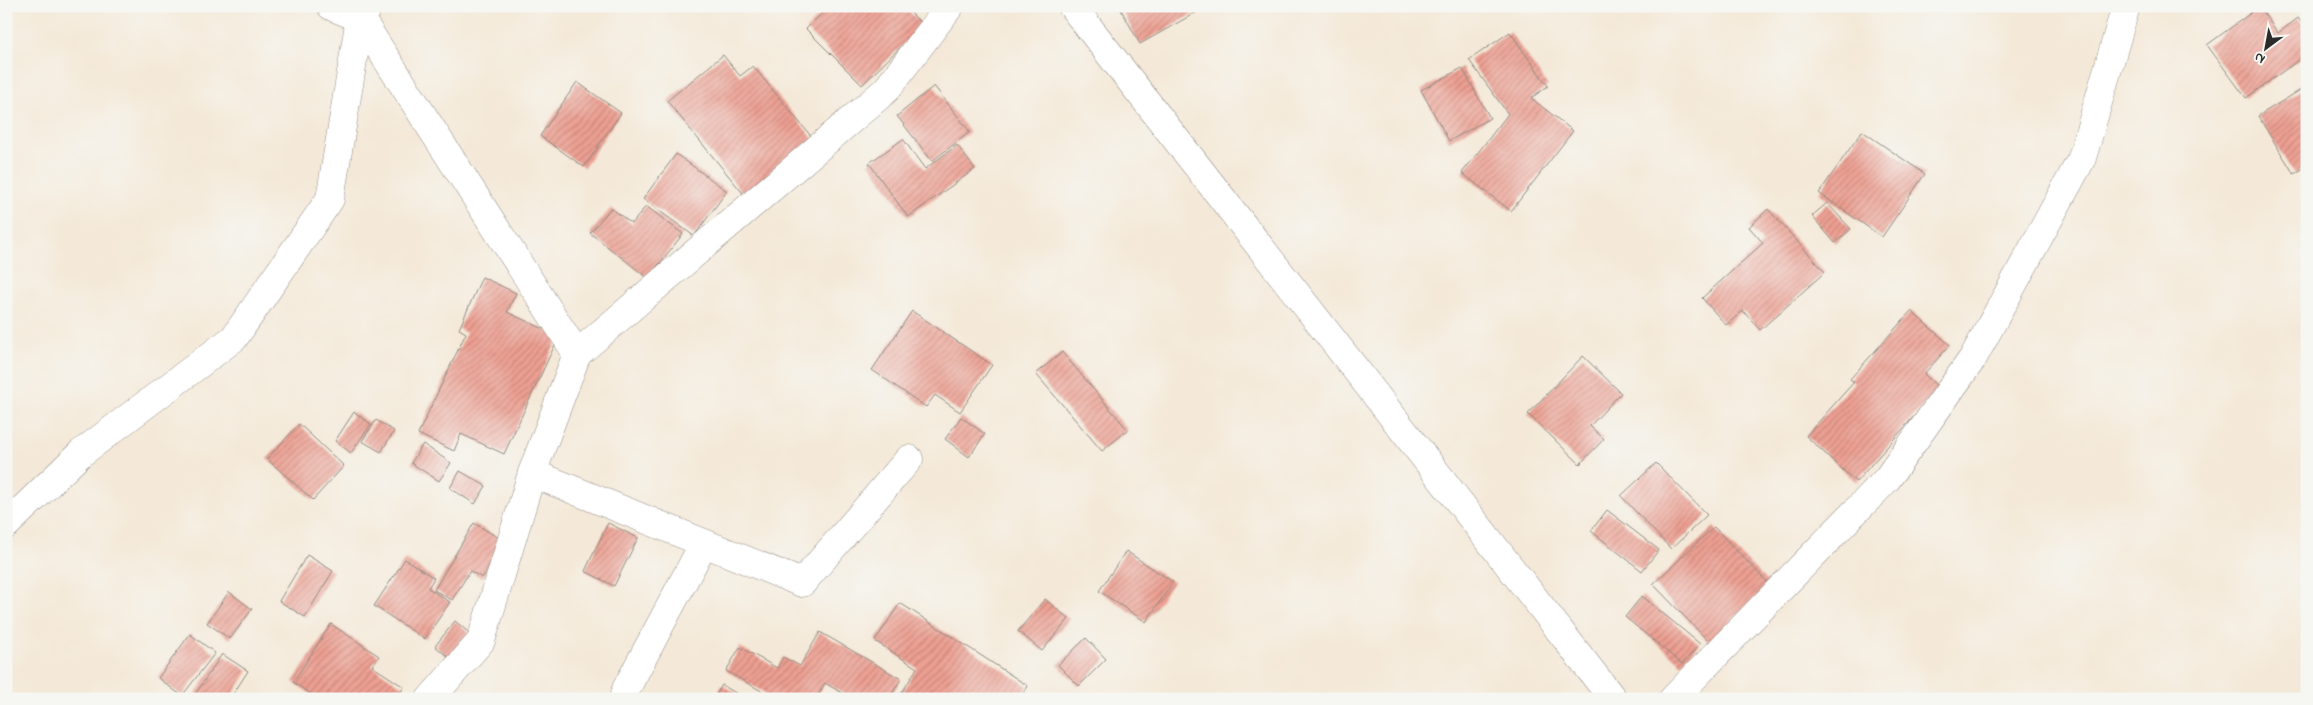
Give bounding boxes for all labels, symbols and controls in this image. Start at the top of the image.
north arrow [2240,22,2290,72]
text: N [2250,46,2269,69]

